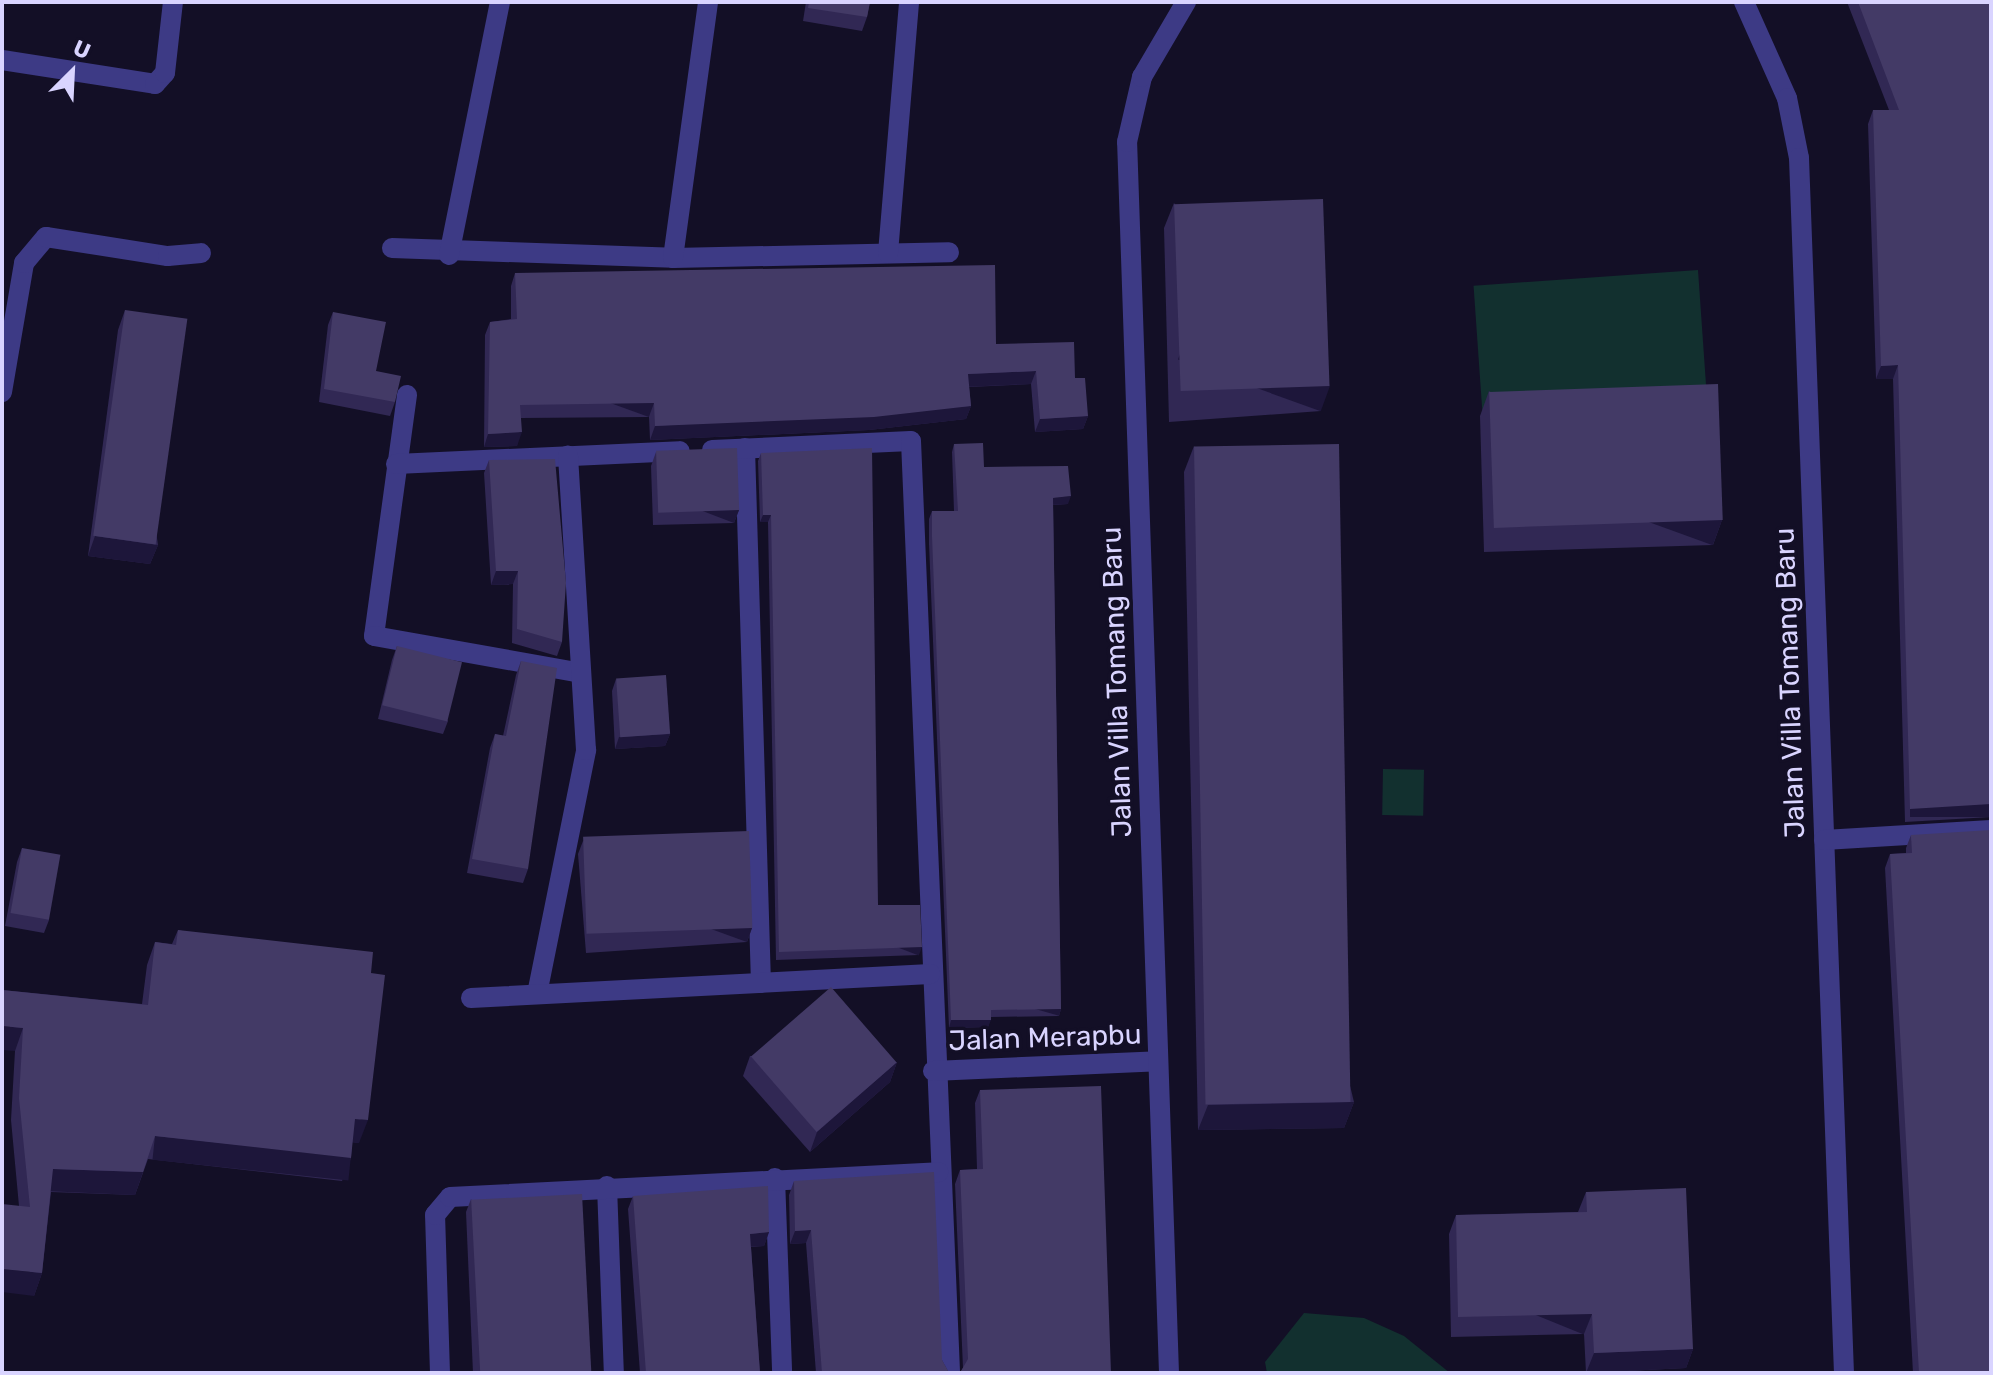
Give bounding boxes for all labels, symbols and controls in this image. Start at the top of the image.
north arrow [32,32,112,112]
text: U [69,34,95,65]
street label: Jalan Villa Tomang Baru [1095,525,1139,839]
street label: Jalan Villa Tomang Baru [1768,526,1812,840]
street label: Jalan Merapbu [948,1018,1142,1058]

